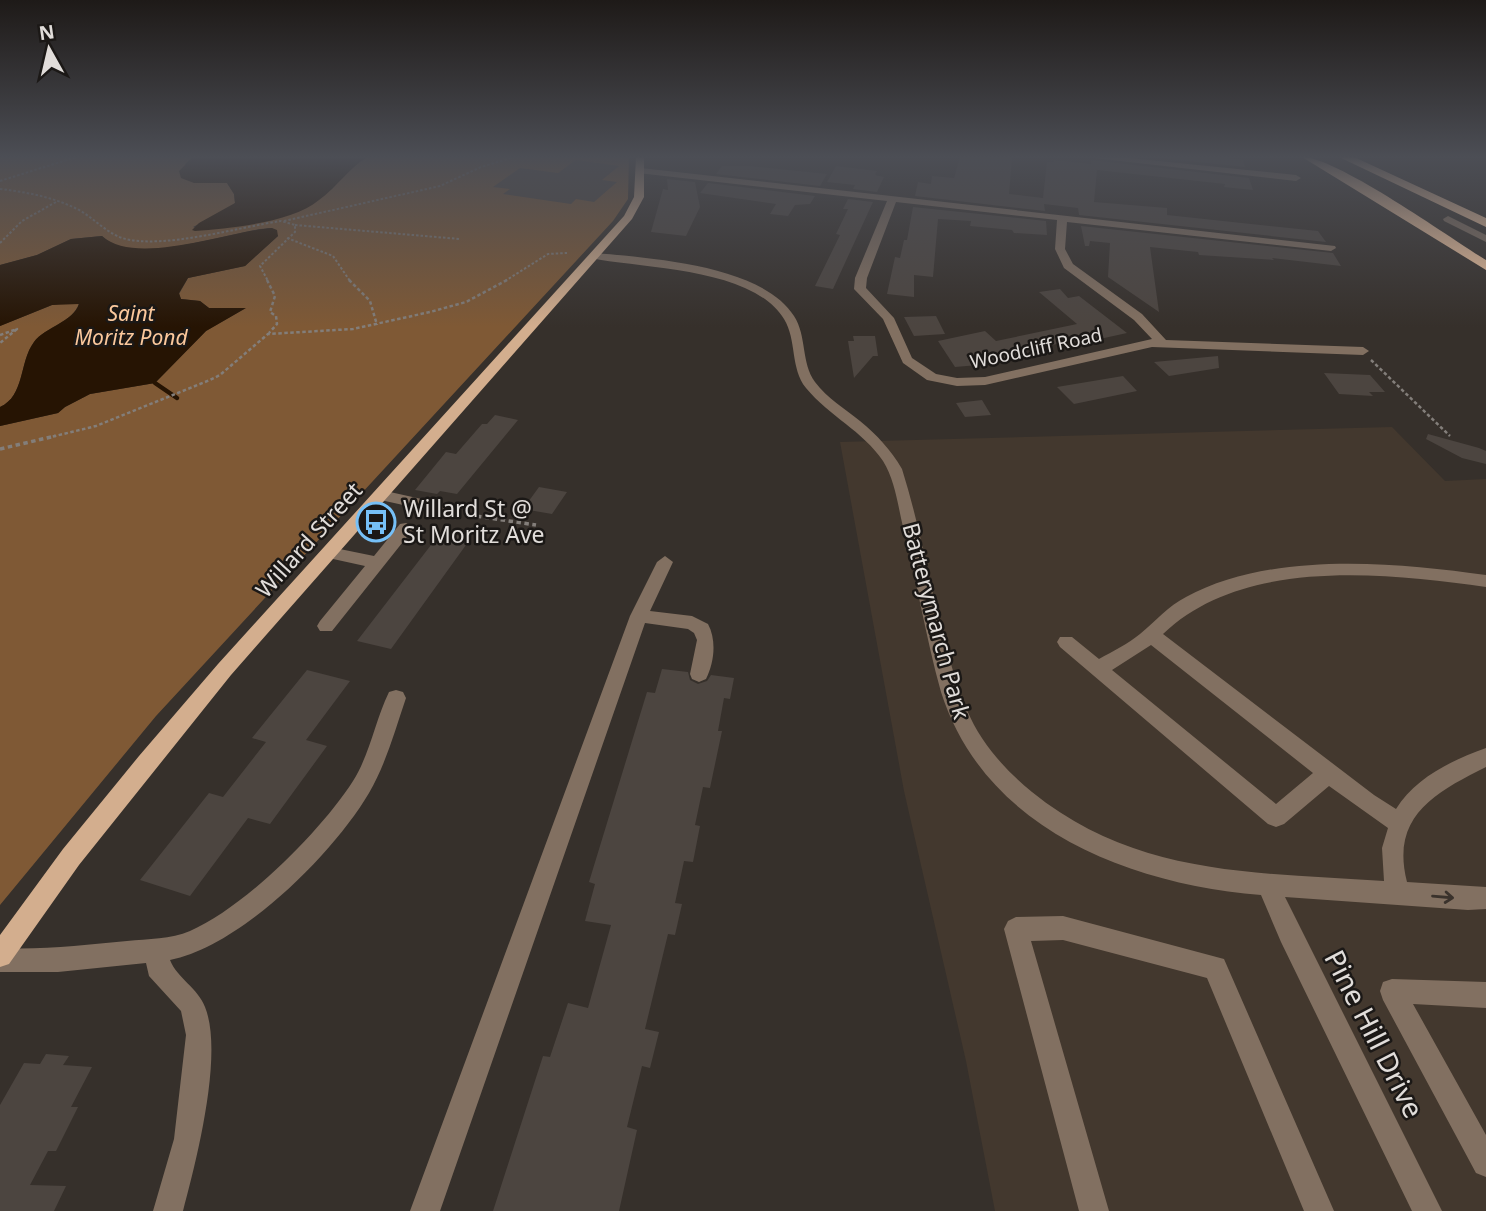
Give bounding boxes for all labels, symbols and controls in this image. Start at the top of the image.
north arrow [14,14,84,84]
text: N [37,18,56,46]
water label: Saint Moritz Pond [74,299,188,351]
street label: Woodcliff Road [967,321,1105,375]
street label: Willard Street [248,475,369,604]
place label: Willard St @ St Moritz Ave [403,492,545,550]
bus stop icon: Willard St @ St Moritz Ave [355,501,397,543]
street label: Batterymarch Park [895,519,979,723]
one-way arrow [1431,891,1453,904]
street label: Pine Hill Drive [1316,943,1433,1124]

